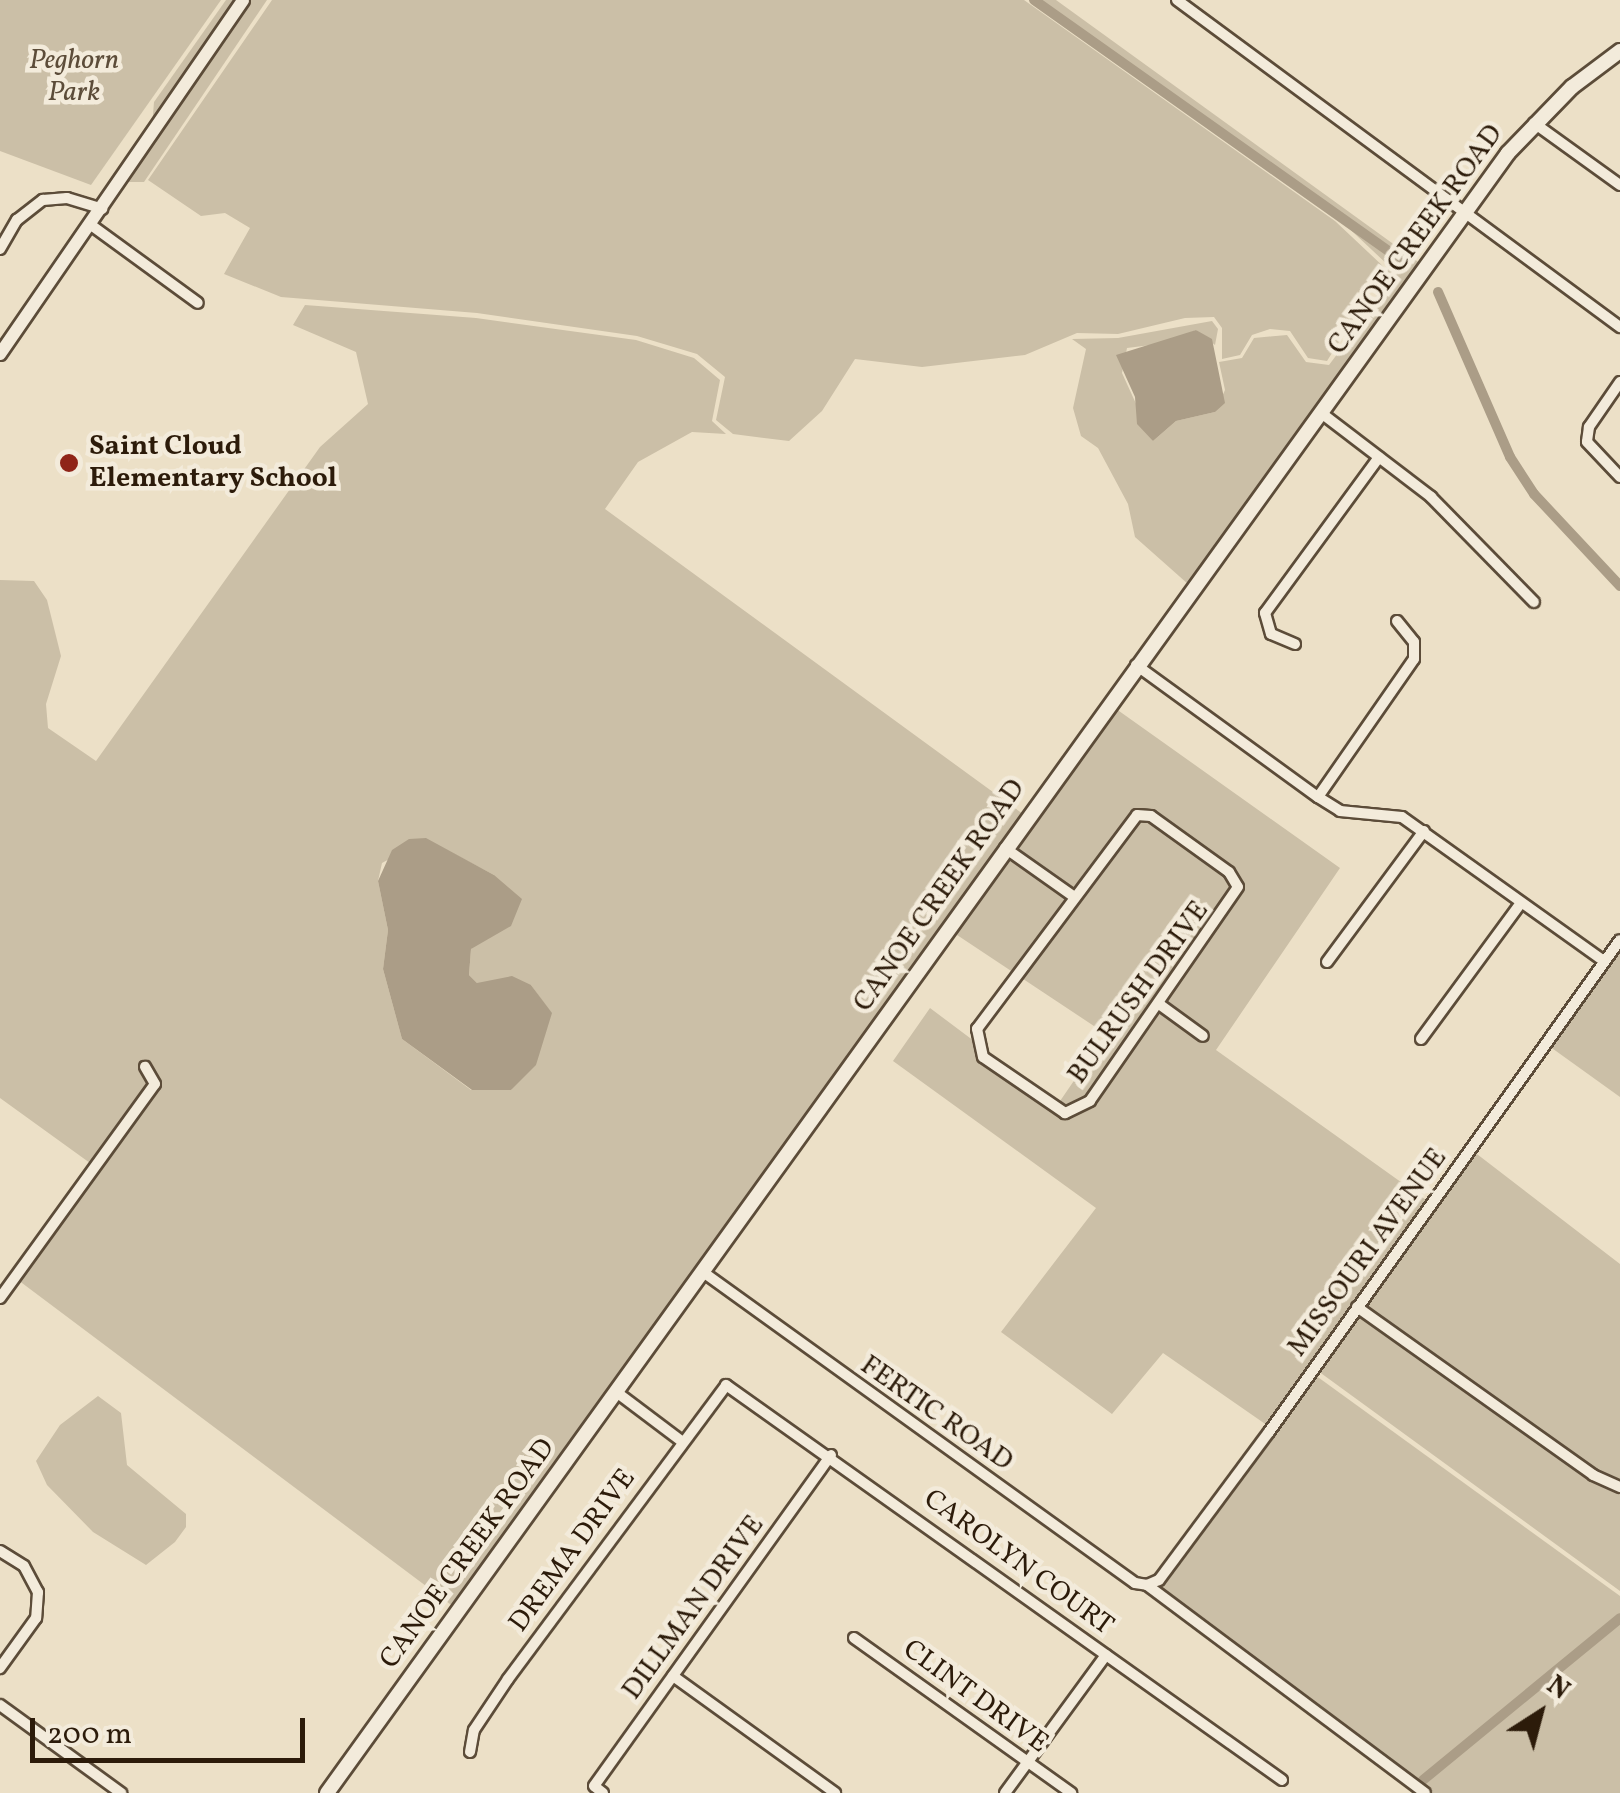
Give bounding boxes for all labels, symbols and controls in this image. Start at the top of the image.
park label: Peghorn Park [29,44,119,110]
street label: CANOE CREEK ROAD [1321,118,1511,362]
place label: Saint Cloud Elementary School [89,430,338,496]
marker: Saint Cloud Elementary School [58,452,80,474]
street label: CANOE CREEK ROAD [847,773,1033,1019]
street label: BULRUSH DRIVE [1061,895,1217,1091]
street label: MISSOURI AVENUE [1281,1142,1455,1364]
street label: FERTIC ROAD [853,1349,1019,1479]
street label: CANOE CREEK ROAD [373,1432,563,1676]
street label: DREMA DRIVE [503,1463,643,1639]
street label: CAROLYN COURT [917,1483,1119,1643]
street label: DILLMAN DRIVE [616,1509,772,1707]
street label: CLINT DRIVE [895,1633,1055,1761]
north arrow [1490,1663,1590,1763]
text: N [1538,1667,1578,1710]
scale bar [35,1698,310,1760]
text: 200 m [47,1714,132,1756]

